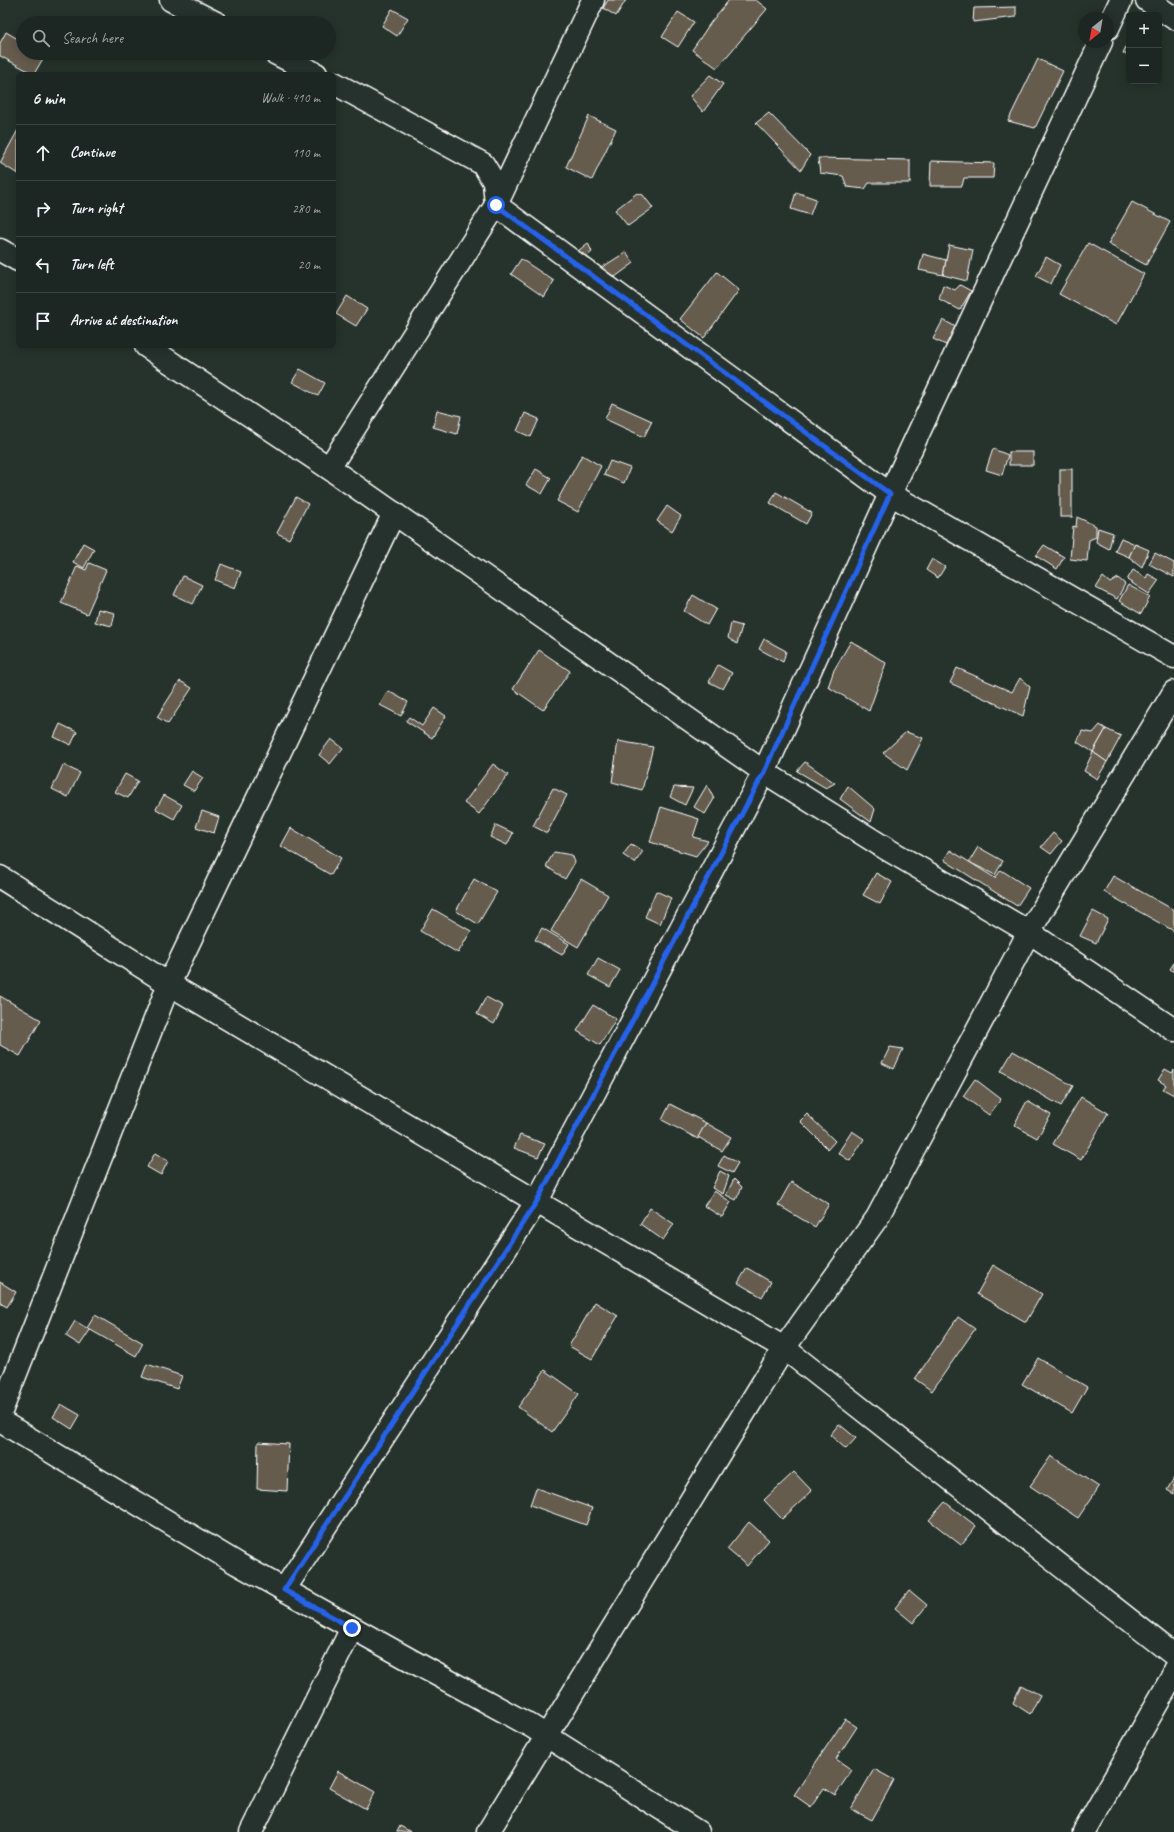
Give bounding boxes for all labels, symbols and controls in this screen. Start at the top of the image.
north arrow [1078,12,1114,48]
map controls [1126,12,1162,84]
button: + [1126,12,1162,48]
search box [16,16,336,60]
icon: search [30,27,52,49]
text: Search here [62,29,123,48]
button: − [1126,48,1162,84]
text: 6 min [32,88,65,109]
text: Walk · 410 m [261,90,320,106]
icon: ahead [32,142,54,164]
text: Continue [70,143,115,162]
text: 110 m [292,145,320,161]
route start [487,196,505,214]
icon: right [32,198,54,220]
text: Turn right [70,199,123,218]
text: 280 m [292,201,320,217]
icon: left [32,254,54,276]
text: Turn left [70,255,113,274]
text: 20 m [298,257,320,273]
icon: arrive [32,310,54,332]
text: Arrive at destination [70,311,177,330]
route end [343,1619,361,1637]

